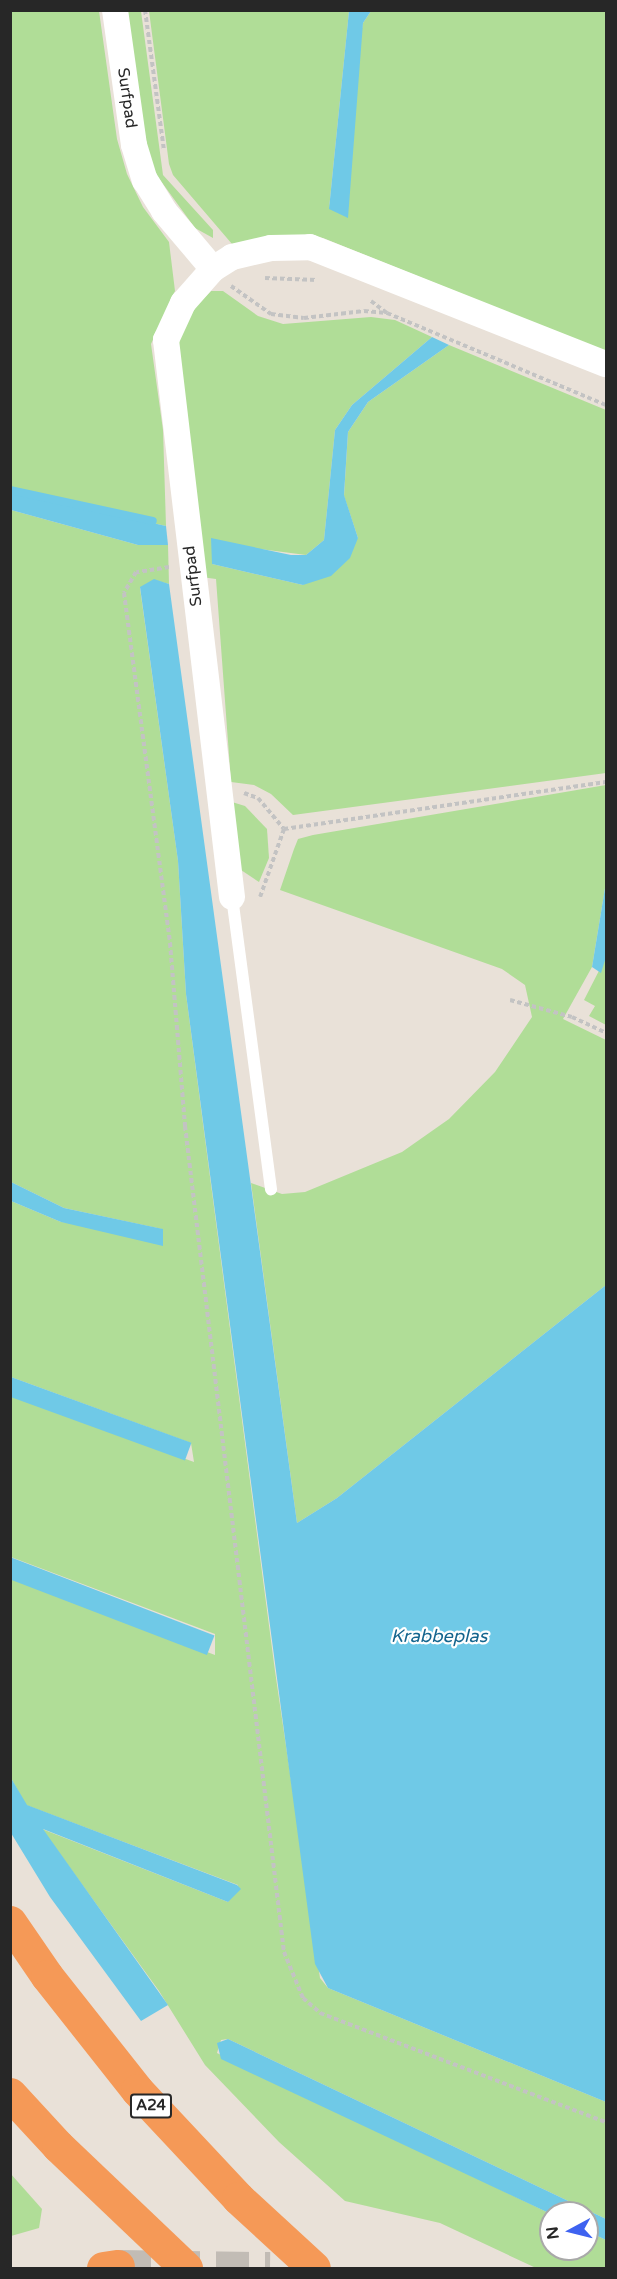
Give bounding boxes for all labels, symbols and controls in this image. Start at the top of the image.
street label: Surfpad [113,67,141,129]
street label: Surfpad [180,545,206,607]
water label: Krabbeplas [391,1625,487,1647]
road number: A24 [128,2094,174,2118]
north arrow [539,2201,599,2261]
text: N [542,2225,564,2241]

